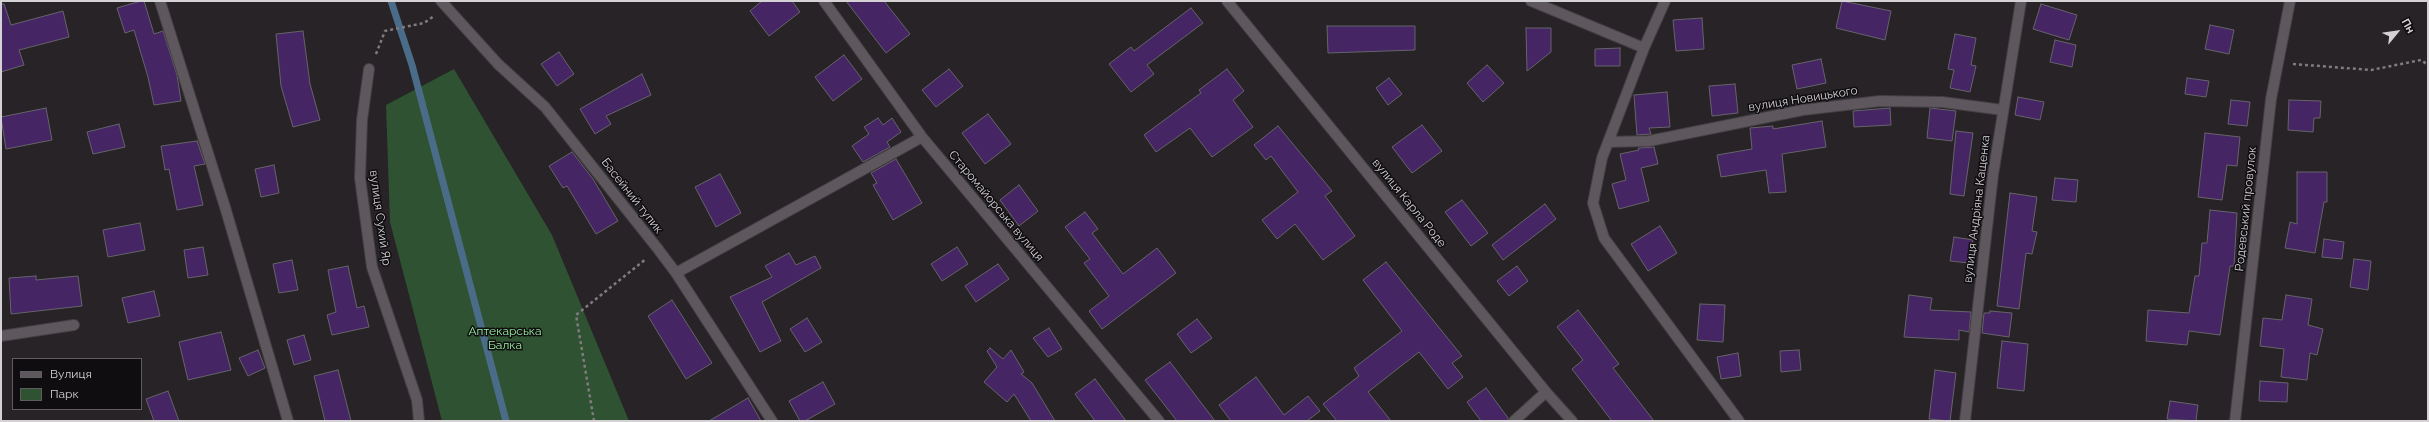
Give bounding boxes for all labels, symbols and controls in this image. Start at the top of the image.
north arrow [2377,12,2417,52]
text: Пн [2399,16,2417,35]
street label: вулиця Новицького [1747,83,1859,115]
street label: вулиця Андріяна Кащенка [1961,134,1993,284]
street label: Родевський провулок [2232,146,2260,272]
street label: Старомайорська вулиця [946,148,1046,264]
street label: Басейний тупик [598,155,666,237]
street label: вулиця Карла Роде [1369,156,1449,250]
street label: вулиця Сухий Яр [366,169,394,267]
park label: Аптекарська Балка [468,324,542,352]
legend [12,358,142,410]
text: Вулиця [50,367,92,381]
text: Парк [50,387,79,401]

